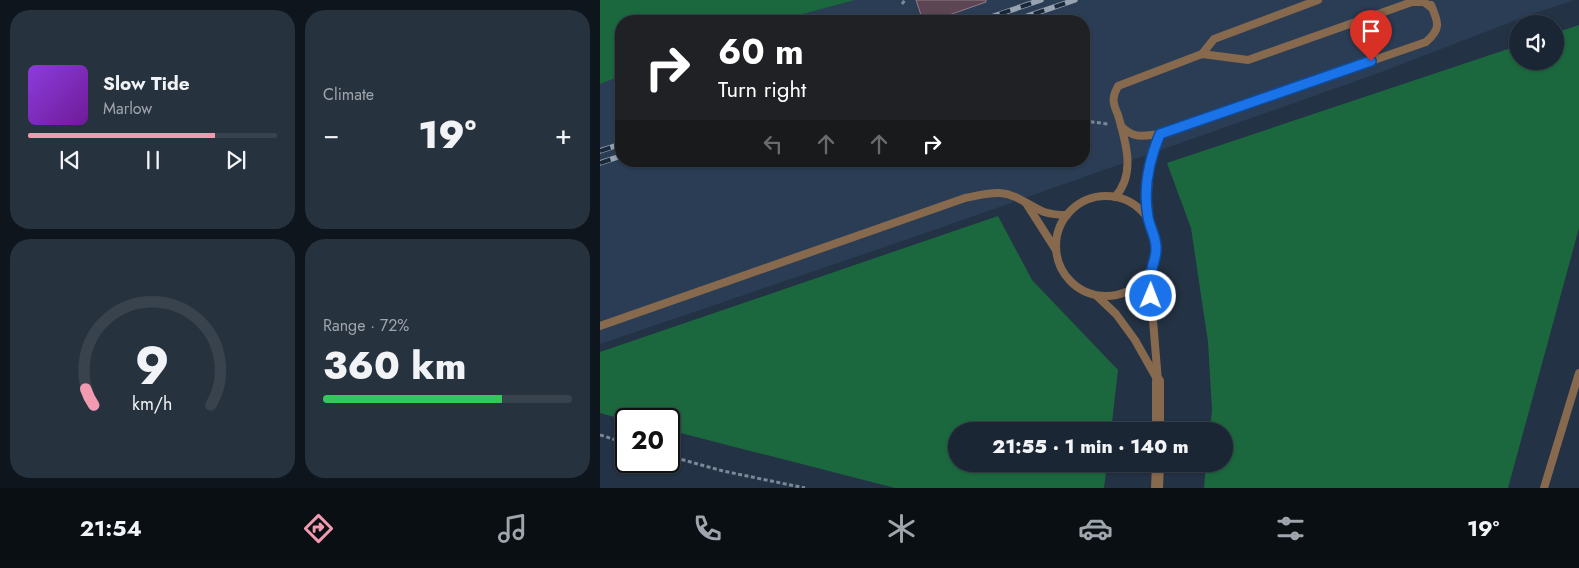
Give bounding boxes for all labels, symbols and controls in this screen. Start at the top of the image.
pin [1350,10,1392,61]
map controls [1509,15,1564,70]
button: sound [1509,15,1564,70]
icon: arrive [1357,17,1385,45]
text: 60 m [718,27,804,77]
icon: right [635,35,700,100]
text: Slow Tide [103,70,190,97]
text: Turn right [718,73,806,105]
text: Climate [323,83,374,106]
text: Marlow [103,97,152,120]
text: 19° [418,107,476,162]
text: − [323,114,340,155]
text: + [555,114,572,155]
icon: left [759,130,787,158]
icon: ahead [812,130,840,158]
icon: ahead [865,130,893,158]
icon: right [918,130,946,158]
icon: previous [56,146,84,174]
icon: pause [139,146,167,174]
icon: next [222,146,250,174]
position arrow [1124,269,1176,321]
text: Range · 72% [323,314,409,337]
text: 9 [135,328,170,404]
text: 360 km [323,338,466,393]
text: km/h [132,391,173,417]
speed limit sign: 20 [615,408,680,473]
text: 21:55 · 1 min · 140 m [992,433,1189,460]
icon: directions [301,511,336,546]
icon: music [495,511,530,546]
icon: phone [690,511,725,546]
icon: climate [884,511,919,546]
icon: car [1078,511,1113,546]
icon: filters [1273,511,1308,546]
text: 21:54 [80,512,142,544]
text: 19° [1467,512,1499,544]

